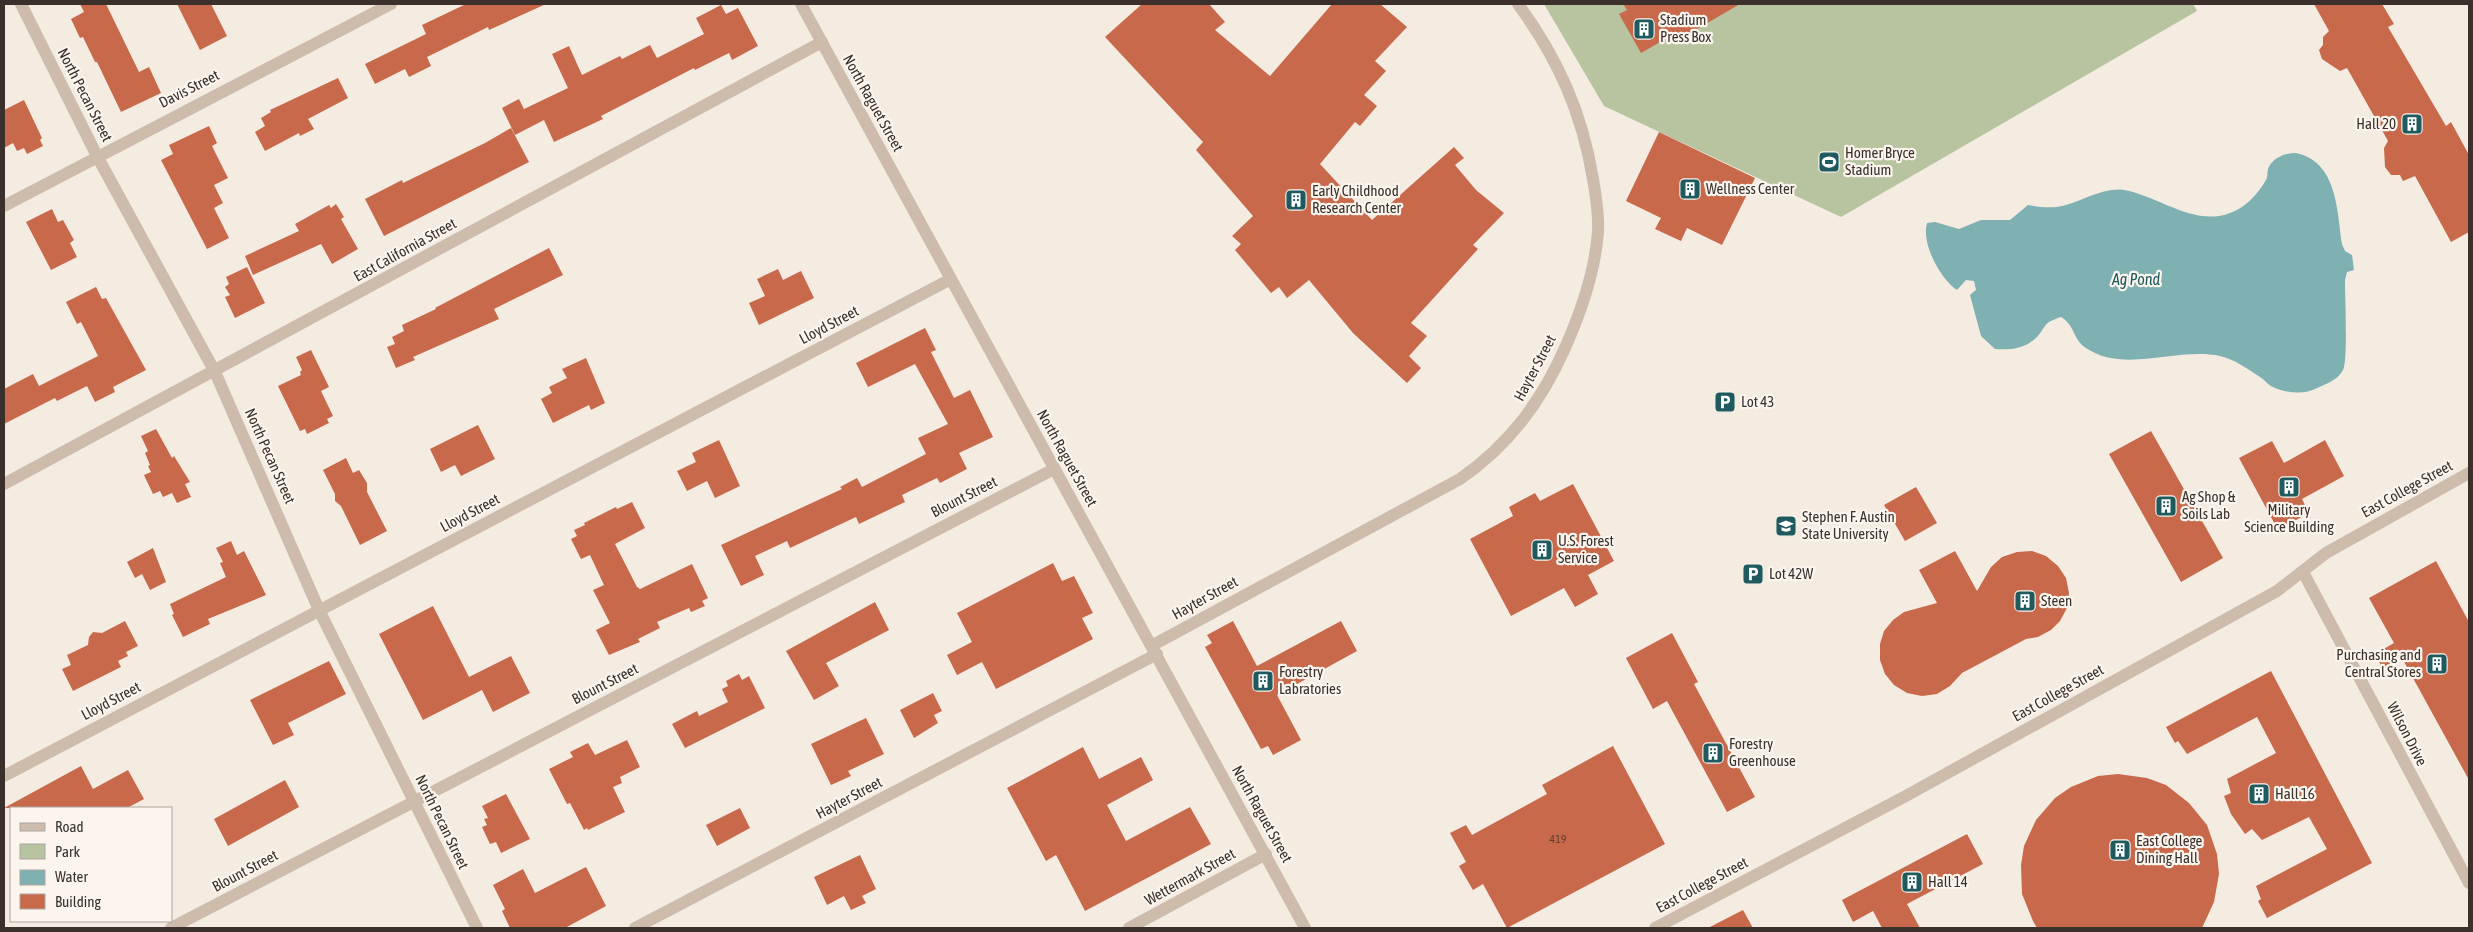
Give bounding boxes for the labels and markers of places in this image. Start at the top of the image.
place label: Stadium Press Box [1660,11,1711,45]
building icon: Stadium Press Box [1632,17,1656,41]
building icon: Hall 20 [2400,112,2424,136]
place label: Hall 20 [2356,115,2396,132]
place label: Homer Bryce Stadium [1845,144,1915,178]
sports icon: Homer Bryce Stadium [1817,150,1841,174]
building icon: Wellness Center [1678,177,1702,201]
place label: Wellness Center [1706,180,1795,197]
place label: Early Childhood Research Center [1312,182,1402,216]
building icon: Early Childhood Research Center [1284,188,1308,212]
parking icon: Lot 43 [1713,390,1737,414]
place label: Lot 43 [1741,393,1774,410]
building icon: Military Science Building [2277,475,2301,499]
place label: Ag Shop & Soils Lab [2182,488,2236,522]
building icon: Ag Shop & Soils Lab [2154,494,2178,518]
place label: Military Science Building [2244,501,2334,535]
place label: Stephen F. Austin State University [1802,508,1895,542]
school or university icon: Stephen F. Austin State University [1774,514,1798,538]
place label: U.S. Forest Service [1558,532,1614,566]
building icon: U.S. Forest Service [1530,538,1554,562]
parking icon: Lot 42W [1741,562,1765,586]
place label: Lot 42W [1769,565,1813,582]
building icon: Steen [2013,589,2037,613]
place label: Steen [2041,592,2072,609]
place label: Purchasing and Central Stores [2336,646,2421,680]
building icon: Purchasing and Central Stores [2425,652,2449,676]
place label: Forestry Labratories [1279,663,1341,697]
building icon: Forestry Labratories [1251,669,1275,693]
place label: Forestry Greenhouse [1729,735,1796,769]
building icon: Forestry Greenhouse [1701,741,1725,765]
building icon: Hall 16 [2247,782,2271,806]
place label: Hall 16 [2275,785,2315,802]
place label: East College Dining Hall [2136,832,2203,866]
building icon: East College Dining Hall [2108,838,2132,862]
building icon: Hall 14 [1900,870,1924,894]
place label: Hall 14 [1928,873,1968,890]

